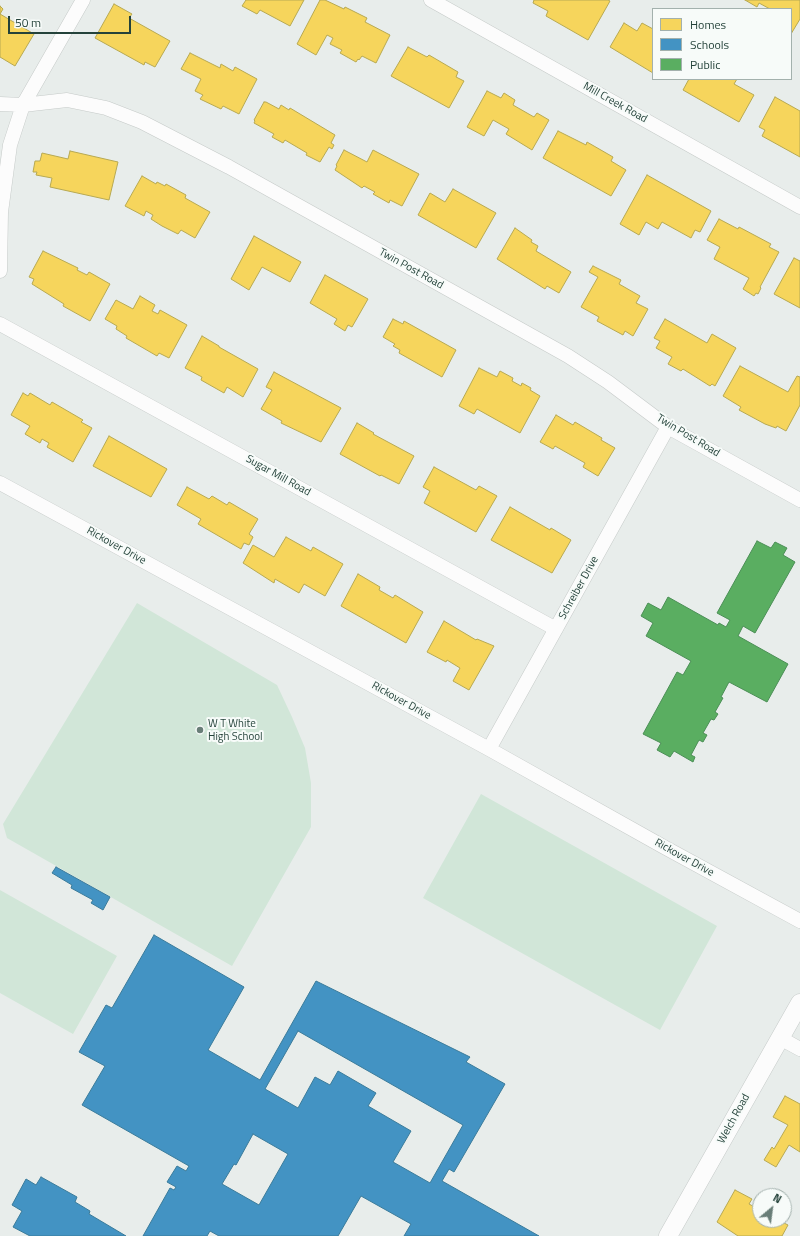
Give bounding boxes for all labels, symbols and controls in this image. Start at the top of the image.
scale bar [10,8,133,34]
legend [652,8,792,80]
text: 50 m [15,13,41,32]
text: Homes [690,15,726,34]
text: Schools [690,35,729,54]
text: Public [690,55,720,74]
street label: Mill Creek Road [581,80,649,126]
street label: Twin Post Road [376,246,446,292]
street label: Twin Post Road [654,412,722,460]
street label: Sugar Mill Road [243,453,313,499]
street label: Rickover Drive [84,524,148,568]
street label: Schreiber Drive [556,554,602,622]
street label: Rickover Drive [369,679,433,723]
place label: W T White High School [208,717,263,743]
marker: W T White High School [195,725,205,735]
street label: Rickover Drive [652,836,716,880]
street label: Welch Road [715,1092,753,1146]
north arrow [752,1188,792,1228]
text: N [770,1190,785,1207]

